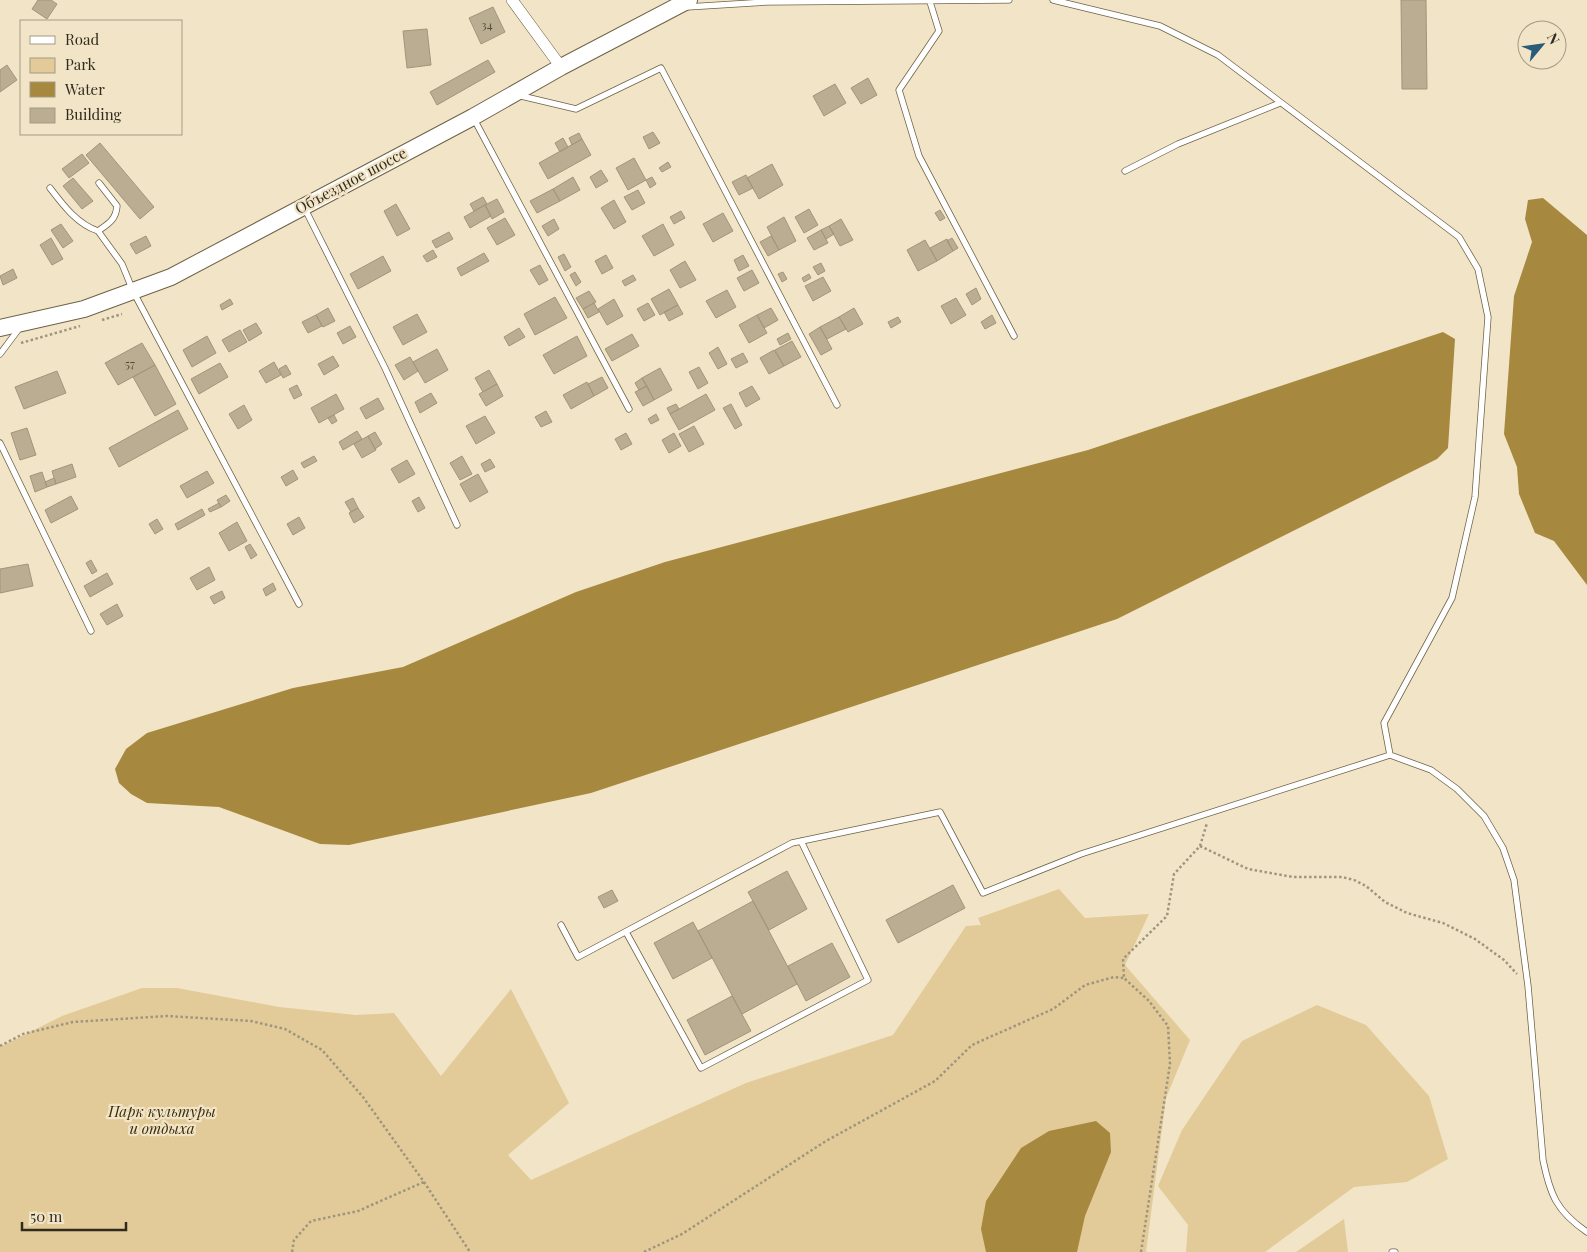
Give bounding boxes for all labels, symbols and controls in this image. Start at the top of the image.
house number: 34 [481,16,493,32]
legend [20,20,182,135]
north arrow [1517,20,1567,70]
text: Road [65,29,99,49]
text: N [1543,29,1565,47]
text: Park [65,54,97,74]
text: Water [64,79,105,99]
text: Building [65,104,122,124]
street label: Объездное шоссе [291,142,410,218]
house number: 57 [125,355,135,371]
park label: Парк культуры и отдыха [107,1101,216,1138]
scale bar [22,1200,126,1232]
text: 50 m [30,1206,63,1226]

